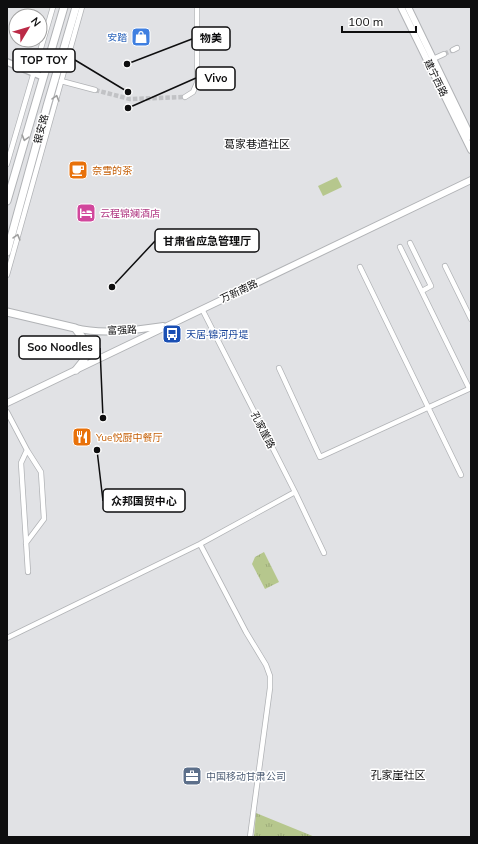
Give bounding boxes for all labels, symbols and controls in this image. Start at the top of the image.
north arrow [8,8,48,48]
scale bar [342,8,416,34]
text: N [28,14,44,29]
text: 100 m [348,14,383,29]
shop icon: 安踏 [130,26,152,48]
callout: 物美 [192,27,230,50]
place label: 安踏 [107,31,127,44]
text: 物美 [200,31,222,45]
callout: TOP TOY [13,49,75,72]
text: TOP TOY [21,53,68,67]
street label: 建宁西路 [421,57,451,99]
callout: Vivo [196,67,235,90]
text: Vivo [203,71,228,85]
one-way arrow [51,95,60,102]
street label: 银安路 [31,113,51,145]
one-way arrow [21,135,30,142]
district label: 葛家巷道社区 [224,137,290,151]
cafe icon: 奈雪的茶 [67,159,89,181]
place label: 奈雪的茶 [92,164,133,177]
hotel icon: 云程锦斓酒店 [75,202,97,224]
place label: 云程锦斓酒店 [100,207,160,220]
callout: 甘肃省应急管理厅 [155,229,259,252]
one-way arrow [12,234,21,241]
text: 甘肃省应急管理厅 [163,234,251,248]
street label: 万新南路 [218,277,260,305]
street label: 富强路 [107,323,137,337]
bus stop icon: 天居·锦河丹堤 [161,323,183,345]
place label: 天居·锦河丹堤 [186,328,248,341]
callout: Soo Noodles [19,336,100,359]
text: Soo Noodles [27,340,93,354]
street label: 孔家崖路 [248,409,278,451]
restaurant icon: Yue悦厨中餐厅 [71,426,93,448]
place label: Yue悦厨中餐厅 [95,431,163,444]
callout: 众邦国贸中心 [103,489,185,512]
text: 众邦国贸中心 [111,494,177,508]
office icon: 中国移动甘肃公司 [181,765,203,787]
district label: 孔家崖社区 [371,768,426,782]
place label: 中国移动甘肃公司 [206,770,286,783]

